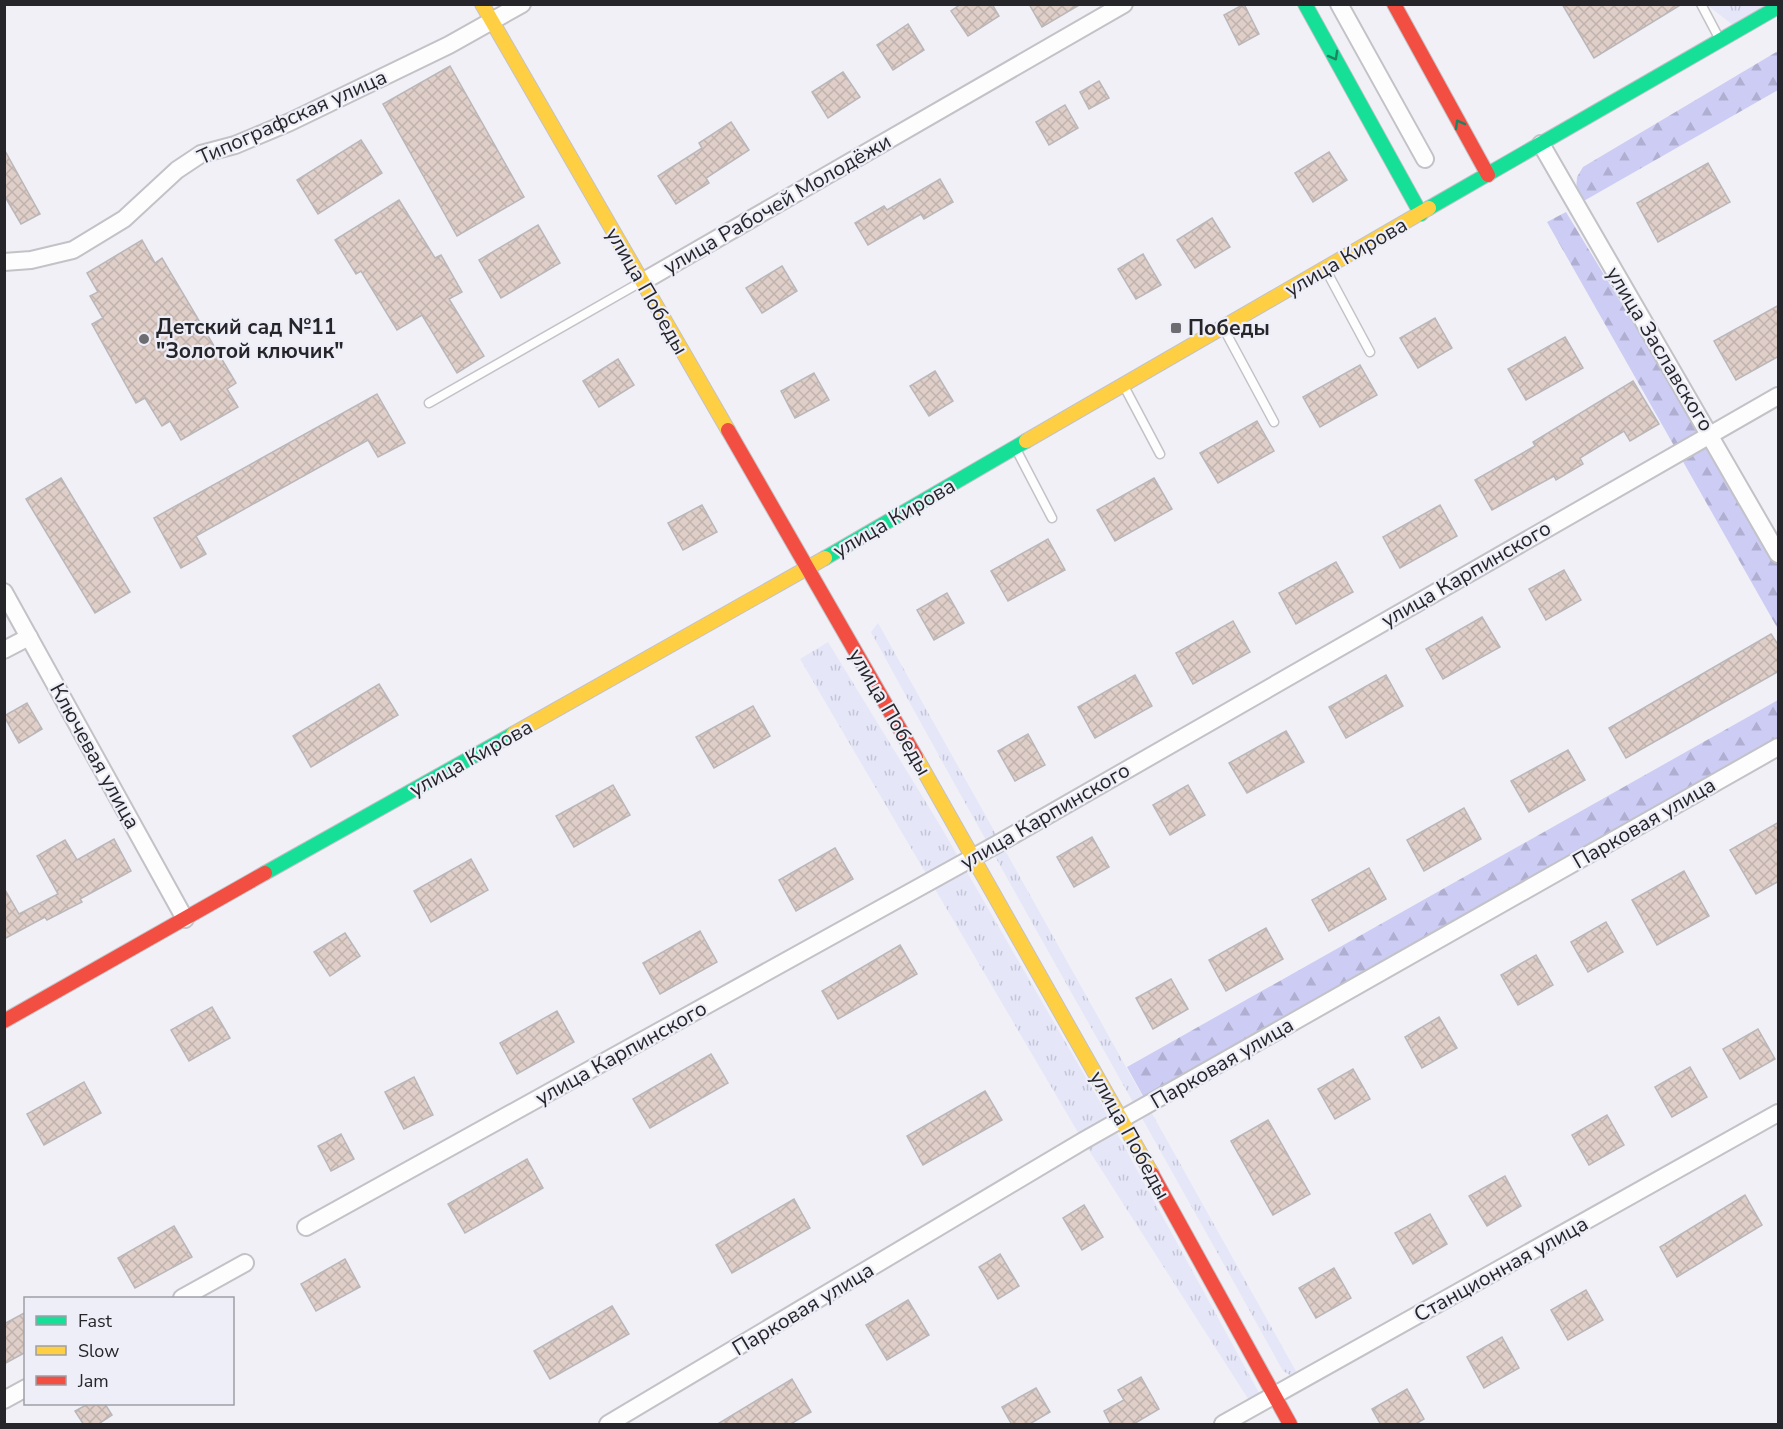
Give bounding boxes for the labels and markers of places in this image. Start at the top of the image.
place label: Детский сад №11 "Золотой ключик" [156,313,344,365]
place label: Победы [1188,314,1270,342]
marker: Победы [1169,321,1183,335]
marker: Детский сад №11 "Золотой ключик" [137,332,151,346]

